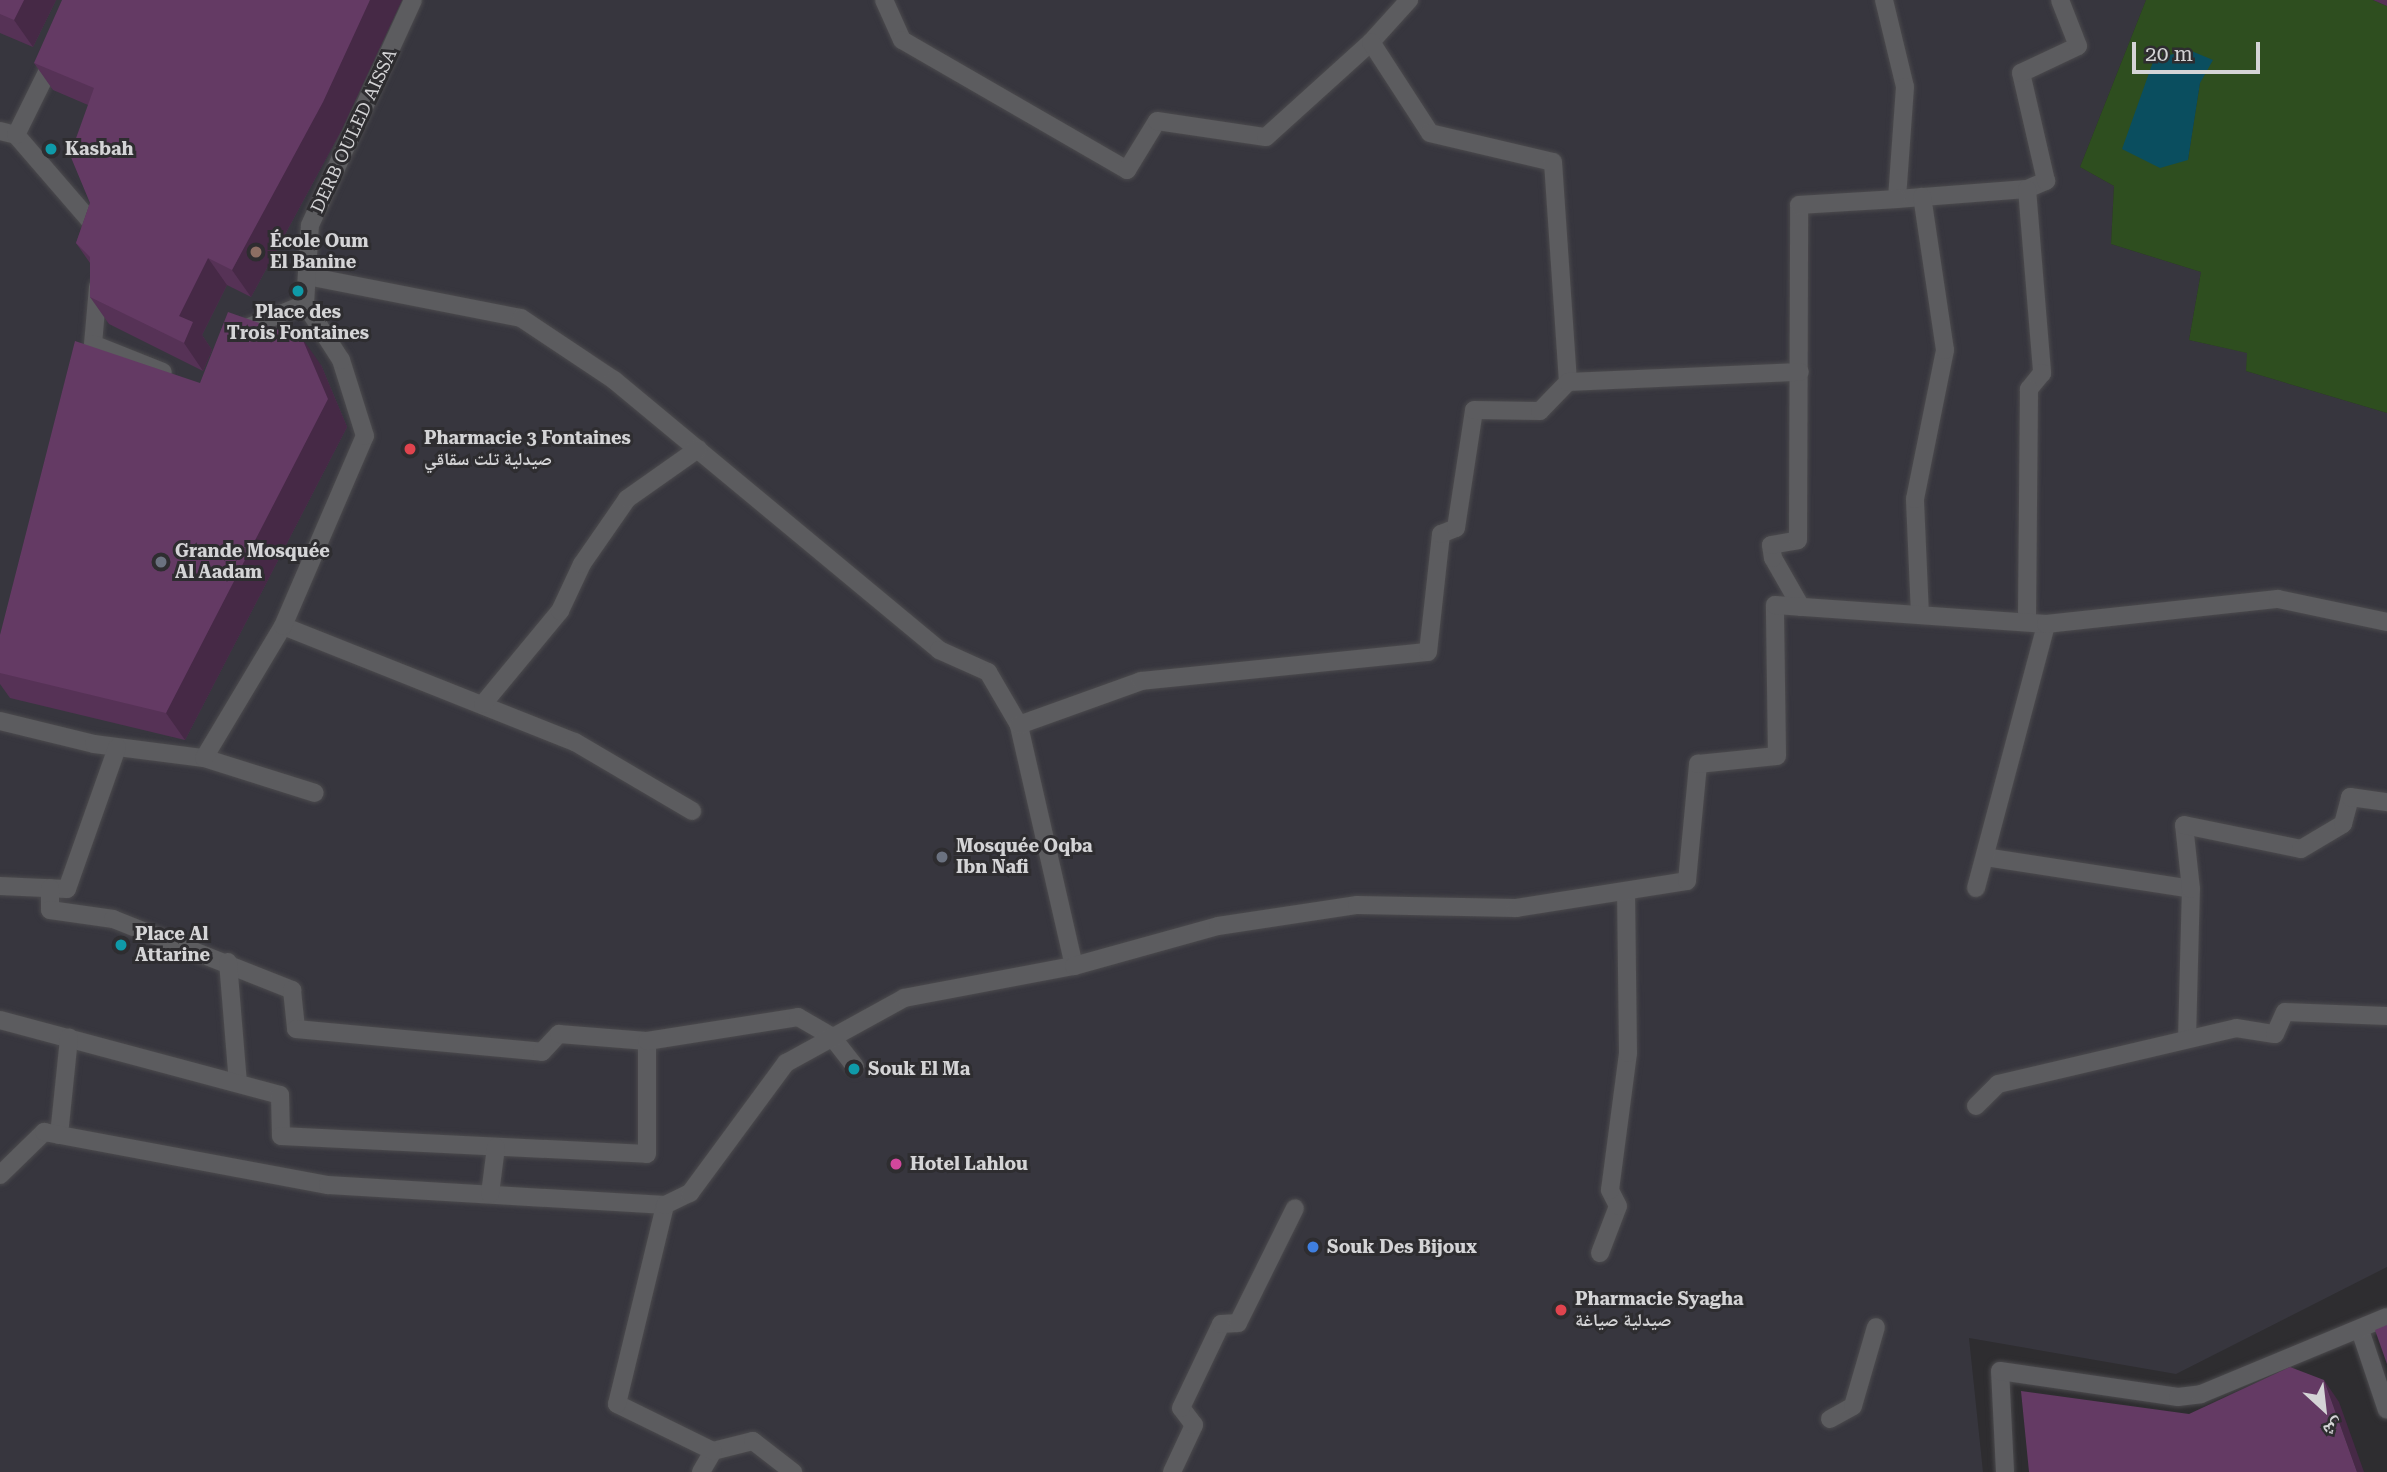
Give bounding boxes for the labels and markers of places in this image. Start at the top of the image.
place label: Kasbah [65,138,134,160]
marker: Kasbah [43,141,59,157]
place label: École Oum El Banine [270,231,369,274]
marker: École Oum El Banine [248,244,264,260]
marker: Place des Trois Fontaines [290,283,306,299]
place label: Place des Trois Fontaines [227,302,369,344]
place label: Pharmacie 3 Fontaines صيدلية تلت سقاقي [424,428,631,471]
marker: Pharmacie 3 Fontaines صيدلية تلت سقاقي [402,441,418,457]
place label: Grande Mosquée Al Aadam [175,541,330,584]
marker: Grande Mosquée Al Aadam [153,554,169,570]
place label: Mosquée Oqba Ibn Nafi [956,836,1093,878]
marker: Mosquée Oqba Ibn Nafi [934,849,950,865]
place label: Place Al Attarine [135,924,210,967]
marker: Place Al Attarine [113,937,129,953]
place label: Souk El Ma [868,1058,970,1080]
marker: Souk El Ma [846,1061,862,1077]
place label: Hotel Lahlou [910,1153,1028,1175]
marker: Hotel Lahlou [888,1156,904,1172]
place label: Souk Des Bijoux [1327,1236,1477,1258]
marker: Souk Des Bijoux [1305,1239,1321,1255]
place label: Pharmacie Syagha صيدلية صياغة [1575,1289,1743,1332]
marker: Pharmacie Syagha صيدلية صياغة [1553,1302,1569,1318]

